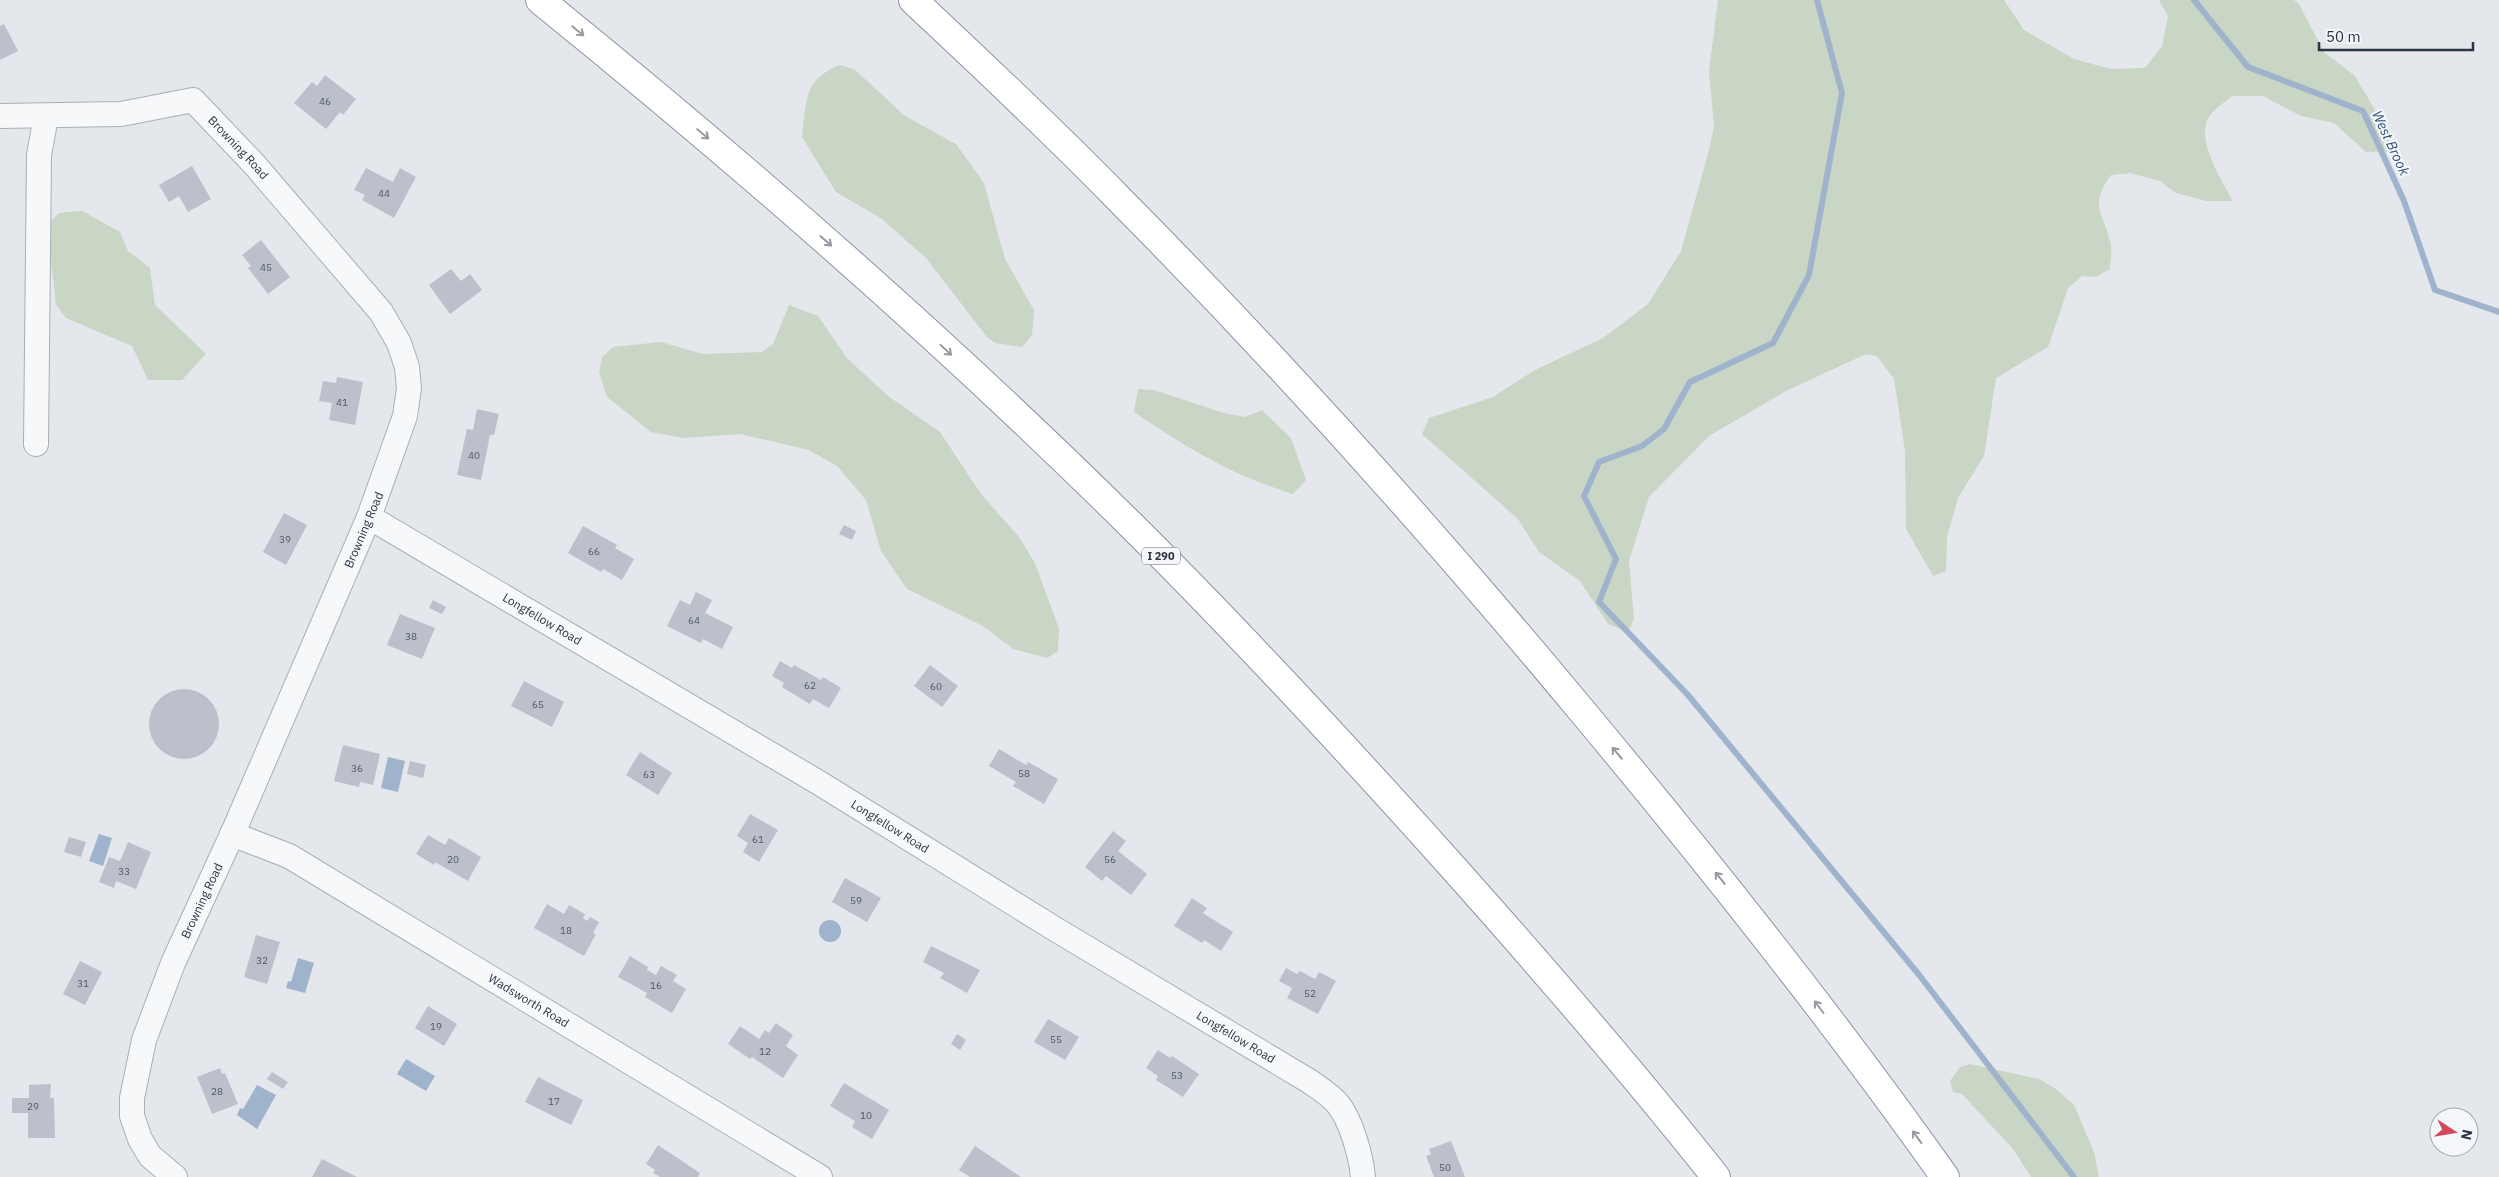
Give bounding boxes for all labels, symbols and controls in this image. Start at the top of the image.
scale bar [2319,20,2473,52]
one-way arrow [571,25,584,36]
text: 50 m [2326,27,2361,46]
house number: 46 [319,95,331,108]
water label: West Brook [2368,108,2414,179]
street label: Browning Road [205,112,272,182]
one-way arrow [697,128,710,139]
house number: 44 [378,187,390,200]
one-way arrow [819,235,832,247]
house number: 45 [260,261,272,274]
one-way arrow [940,344,953,356]
house number: 41 [336,396,348,409]
house number: 40 [468,449,480,462]
street label: Browning Road [341,489,386,570]
house number: 39 [279,533,291,546]
house number: 66 [588,545,600,558]
road number: I 290 [1142,548,1180,564]
street label: Longfellow Road [500,590,584,648]
house number: 64 [688,614,700,627]
house number: 38 [405,630,417,643]
house number: 62 [804,679,816,692]
house number: 60 [930,680,942,693]
house number: 65 [532,698,544,711]
one-way arrow [1612,746,1623,759]
house number: 36 [351,762,363,775]
house number: 58 [1018,767,1030,780]
house number: 63 [643,768,655,781]
street label: Longfellow Road [848,796,932,856]
house number: 61 [752,833,764,846]
house number: 20 [447,853,459,866]
house number: 56 [1104,853,1116,866]
street label: Browning Road [178,861,226,941]
house number: 33 [118,865,130,878]
one-way arrow [1715,872,1726,885]
house number: 59 [850,894,862,907]
house number: 18 [560,924,572,937]
house number: 32 [256,954,268,967]
street label: Wadsworth Road [486,970,572,1030]
house number: 31 [77,977,89,990]
house number: 16 [650,979,662,992]
house number: 52 [1304,987,1316,1000]
one-way arrow [1814,1001,1825,1014]
street label: Longfellow Road [1194,1007,1278,1066]
house number: 19 [430,1020,442,1033]
house number: 55 [1050,1033,1062,1046]
house number: 12 [759,1045,771,1058]
house number: 53 [1171,1069,1183,1082]
house number: 28 [211,1085,223,1098]
house number: 17 [548,1095,560,1108]
house number: 29 [27,1100,39,1113]
north arrow [2429,1107,2479,1157]
house number: 10 [860,1109,872,1122]
text: N [2457,1128,2477,1142]
one-way arrow [1911,1131,1922,1144]
house number: 50 [1439,1161,1451,1174]

